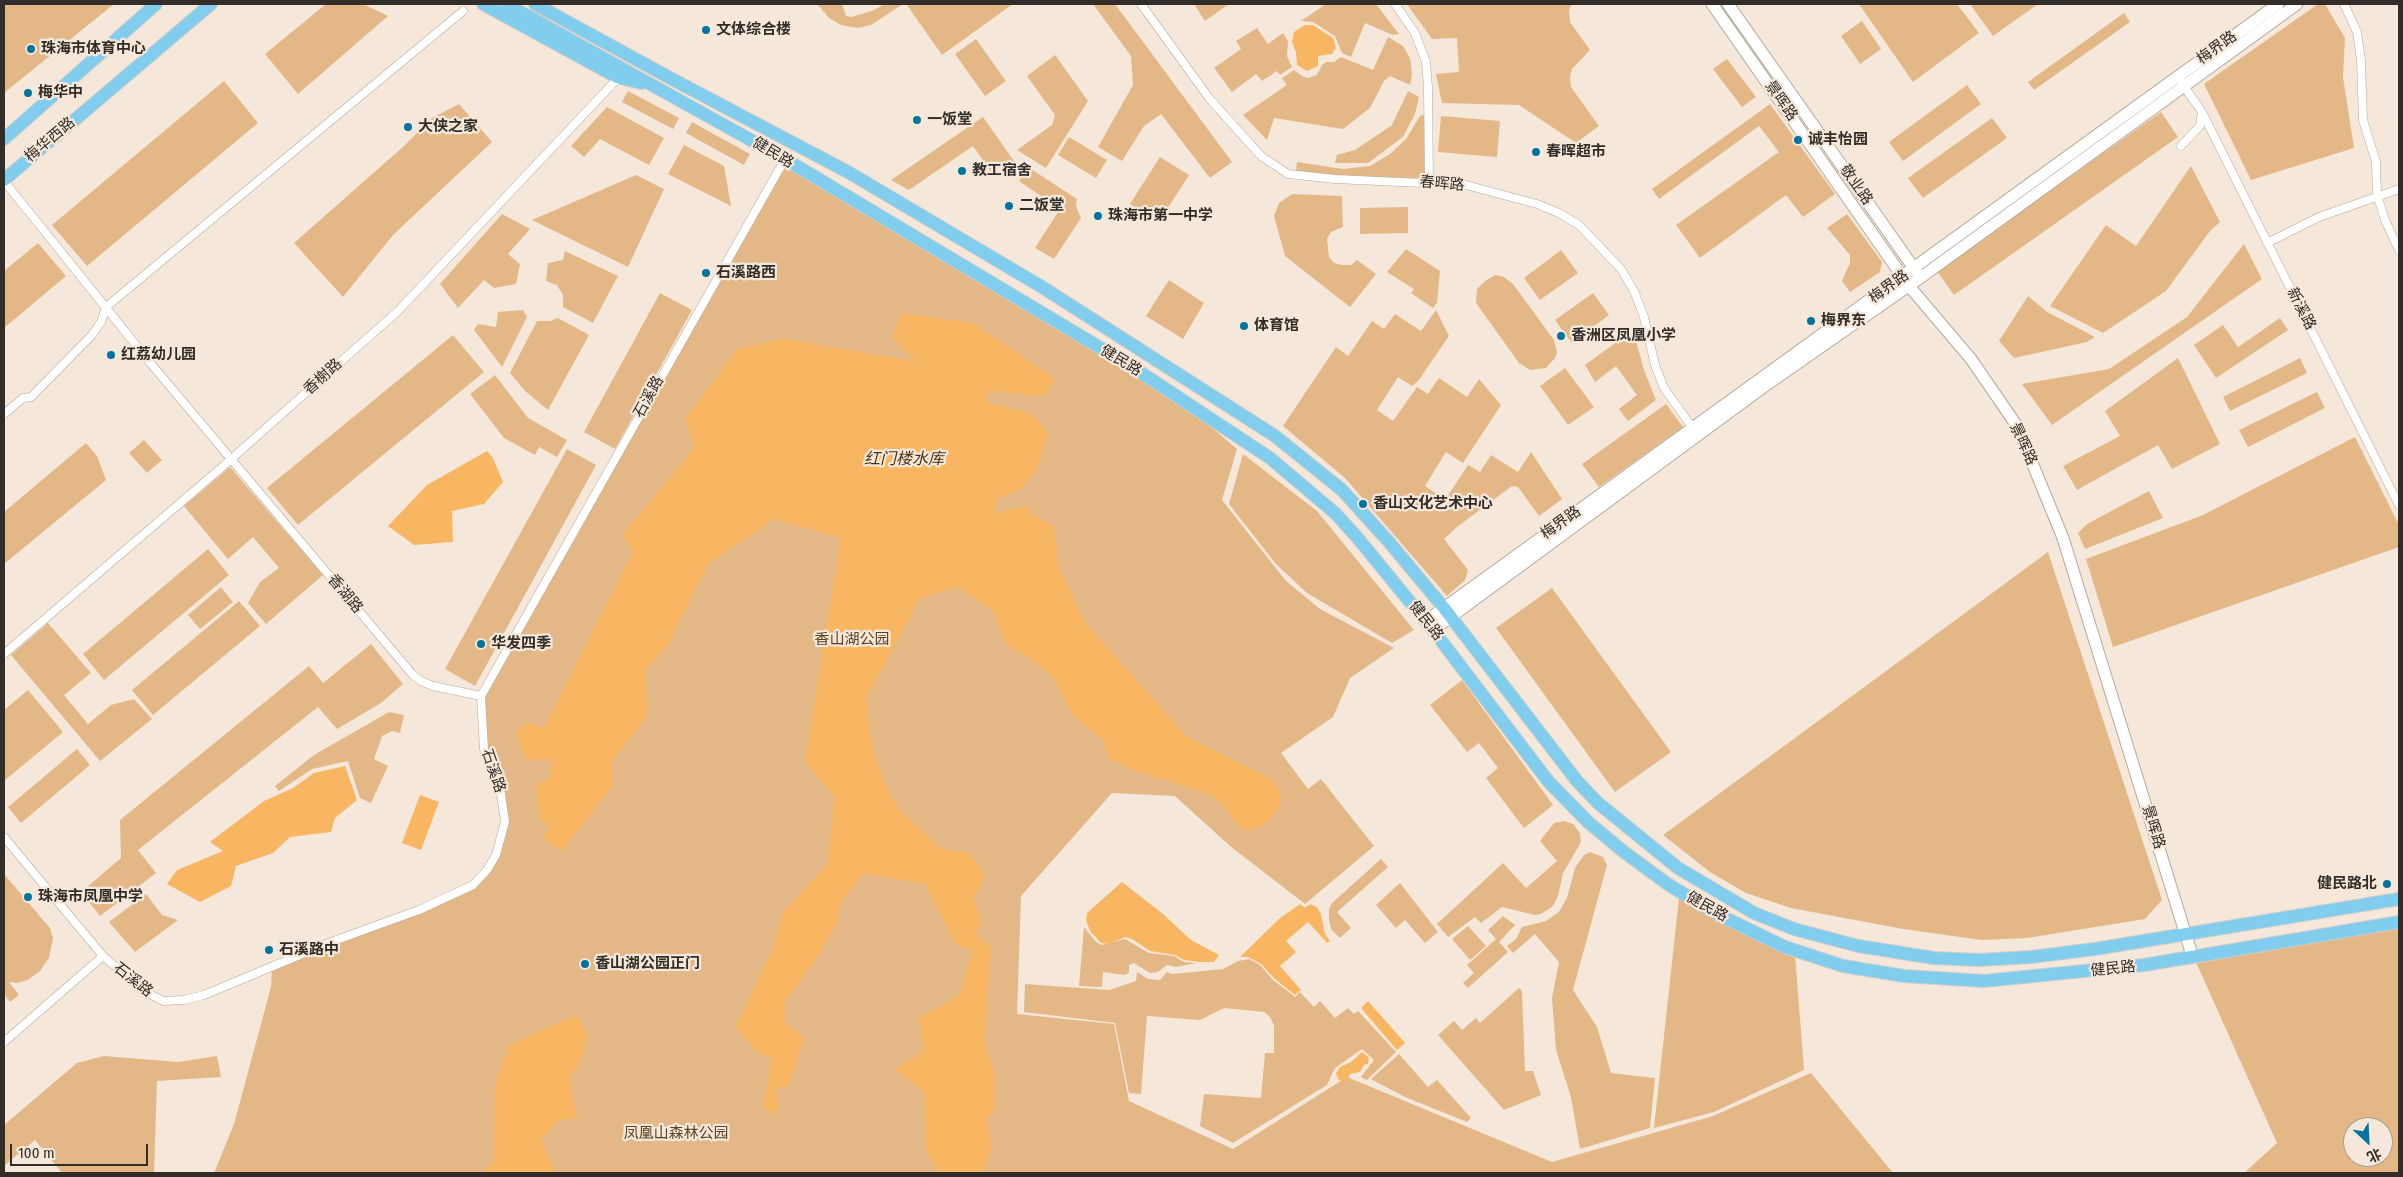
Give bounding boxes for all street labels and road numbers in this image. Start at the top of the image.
street label: 梅界路 [2194,27,2240,69]
street label: 景晖路 [1761,77,1801,125]
street label: 梅华西路 [21,114,79,166]
street label: 健民路 [749,134,797,172]
street label: 敬业路 [1836,161,1876,209]
street label: 春晖路 [1419,173,1465,195]
street label: 梅界路 [1866,266,1912,308]
street label: 新溪路 [2283,285,2319,333]
street label: 健民路 [1097,342,1145,380]
street label: 香榭路 [300,355,346,399]
street label: 石溪路 [630,373,668,421]
street label: 景晖路 [2005,420,2041,468]
street label: 梅界路 [1538,502,1584,544]
street label: 香湖路 [324,571,366,617]
street label: 健民路 [1405,598,1447,644]
street label: 石溪路 [477,747,509,795]
street label: 景晖路 [2138,803,2168,851]
street label: 健民路 [1683,888,1731,926]
street label: 健民路 [2090,958,2136,980]
street label: 石溪路 [110,959,156,1001]

